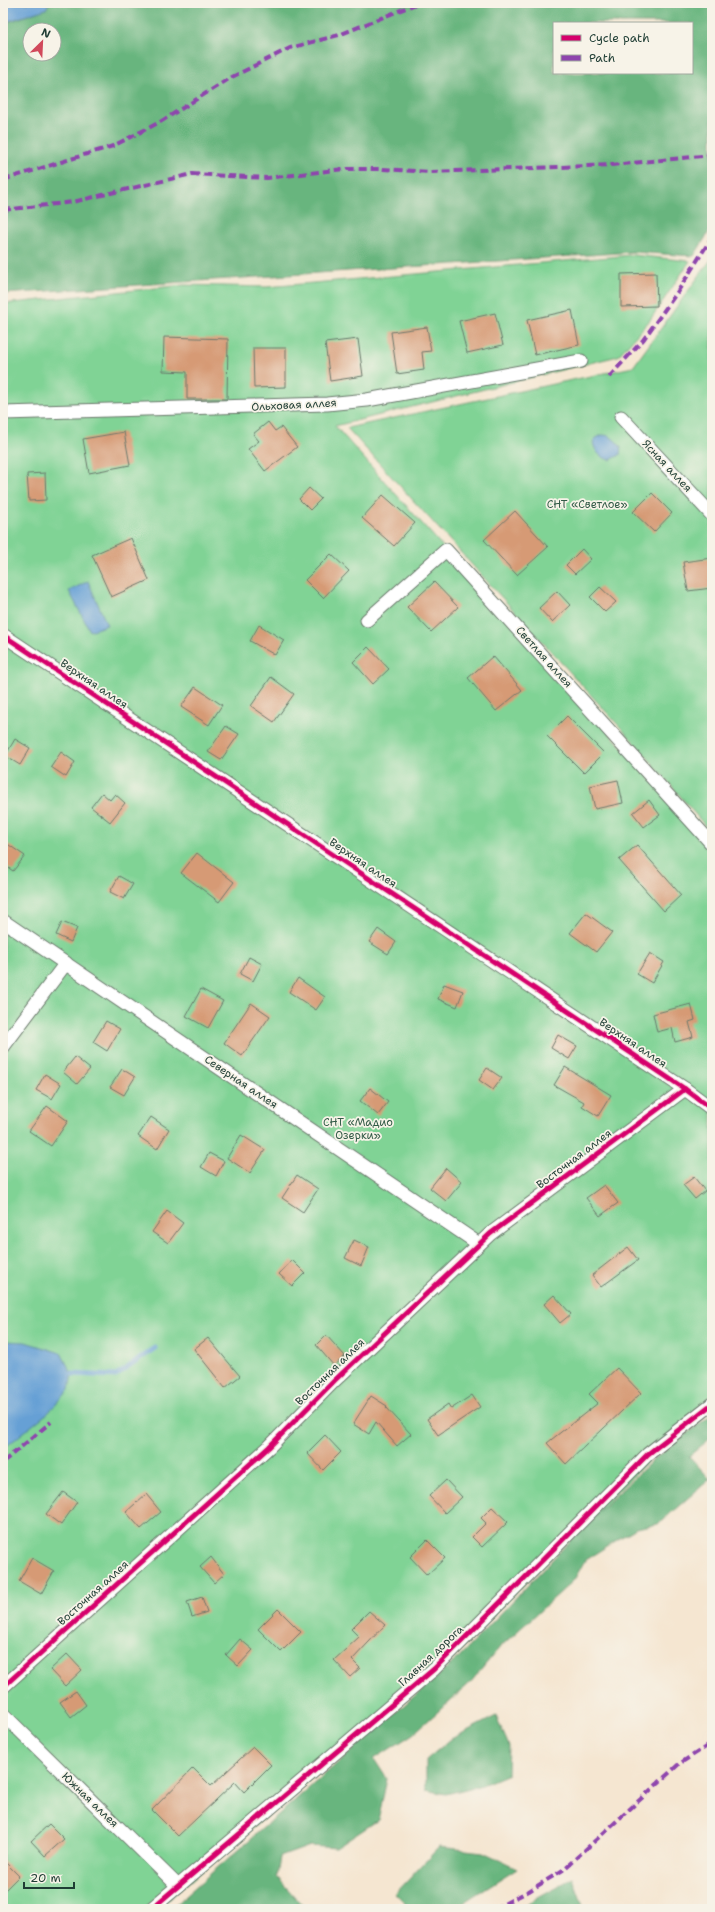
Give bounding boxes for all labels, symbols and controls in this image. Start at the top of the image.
north arrow [22,22,62,62]
legend [553,22,693,74]
text: N [39,25,53,42]
text: Cycle path [589,30,650,46]
text: Path [589,50,615,66]
street label: Ольховая аллея [251,395,337,415]
street label: Ясная аллея [639,437,695,495]
park label: СНТ «Светлое» [547,497,627,512]
street label: Светлая аллея [512,623,576,691]
street label: Верхняя аллея [57,656,131,712]
street label: Верхняя аллея [326,835,400,891]
street label: Верхняя аллея [596,1015,670,1071]
street label: Северная аллея [201,1052,281,1112]
park label: СНТ «Мадио Озерки» [323,1115,393,1143]
street label: Восточная аллея [533,1126,615,1192]
street label: Восточная аллея [292,1335,368,1409]
street label: Восточная аллея [54,1557,132,1629]
street label: Главная дорога [395,1622,467,1690]
street label: Южная аллея [58,1769,122,1831]
scale bar [24,1864,74,1890]
text: 20 m [30,1870,61,1886]

